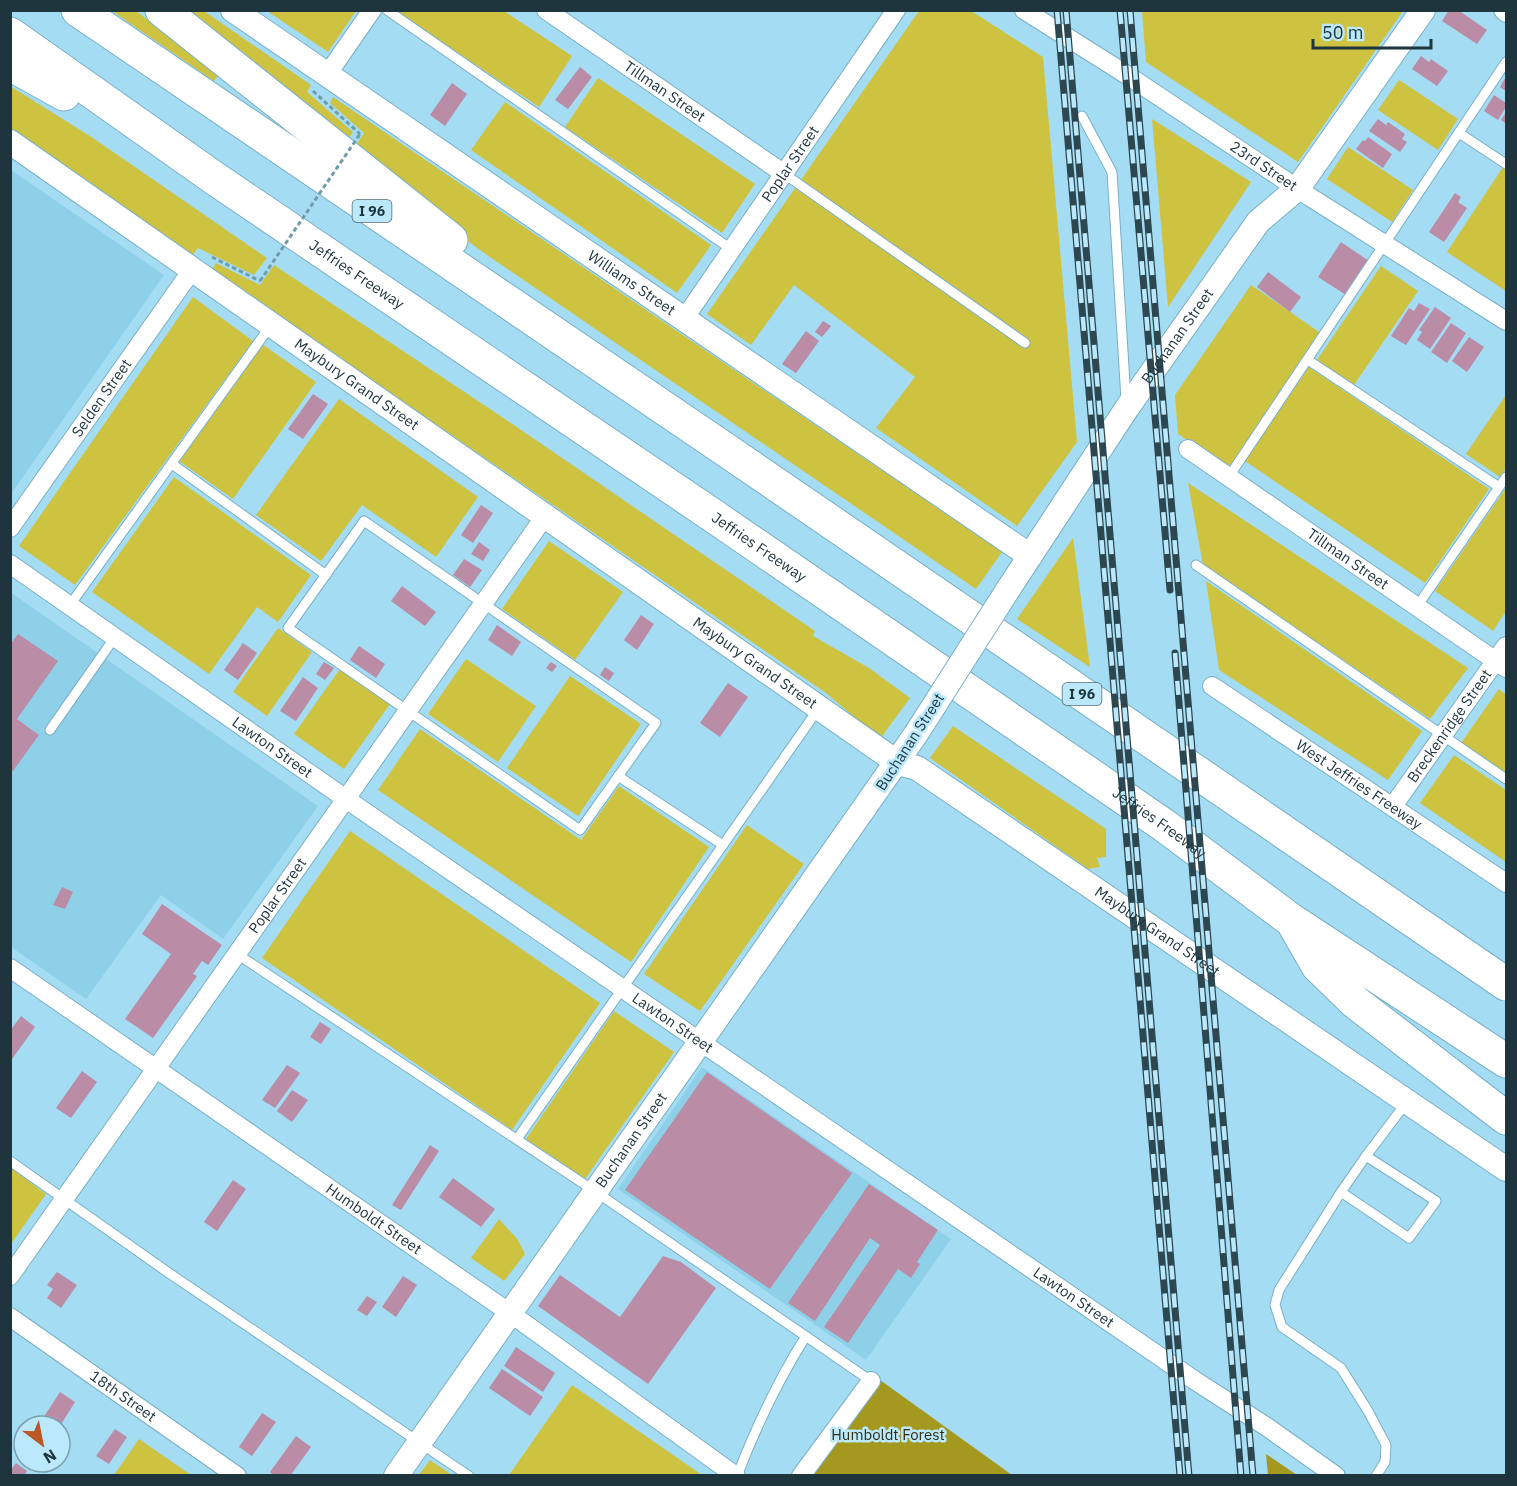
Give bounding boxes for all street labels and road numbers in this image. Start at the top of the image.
street label: Tillman Street [620,56,709,126]
street label: Poplar Street [757,122,823,205]
street label: 23rd Street [1227,136,1301,195]
road number: I 96 [352,200,392,222]
street label: Jeffries Freeway [306,235,409,313]
street label: Williams Street [584,246,679,319]
street label: Buchanan Street [1137,285,1217,387]
street label: Maybury Grand Street [291,334,423,434]
street label: Selden Street [67,355,135,441]
street label: Jeffries Freeway [708,508,811,586]
street label: Tillman Street [1304,524,1393,593]
street label: Maybury Grand Street [689,612,821,713]
street label: Breckenridge Street [1403,665,1496,786]
road number: I 96 [1062,683,1102,705]
street label: Buchanan Street [871,690,948,794]
street label: Lawton Street [229,712,316,782]
street label: West Jeffries Freeway [1292,735,1427,834]
street label: Jeffries Freeway [1109,783,1211,863]
street label: Poplar Street [244,854,310,937]
street label: Maybury Grand Street [1091,882,1224,981]
street label: Lawton Street [629,988,717,1057]
street label: Buchanan Street [591,1089,671,1191]
street label: Humboldt Street [323,1179,426,1258]
street label: Lawton Street [1030,1263,1118,1331]
street label: 18th Street [87,1366,160,1426]

